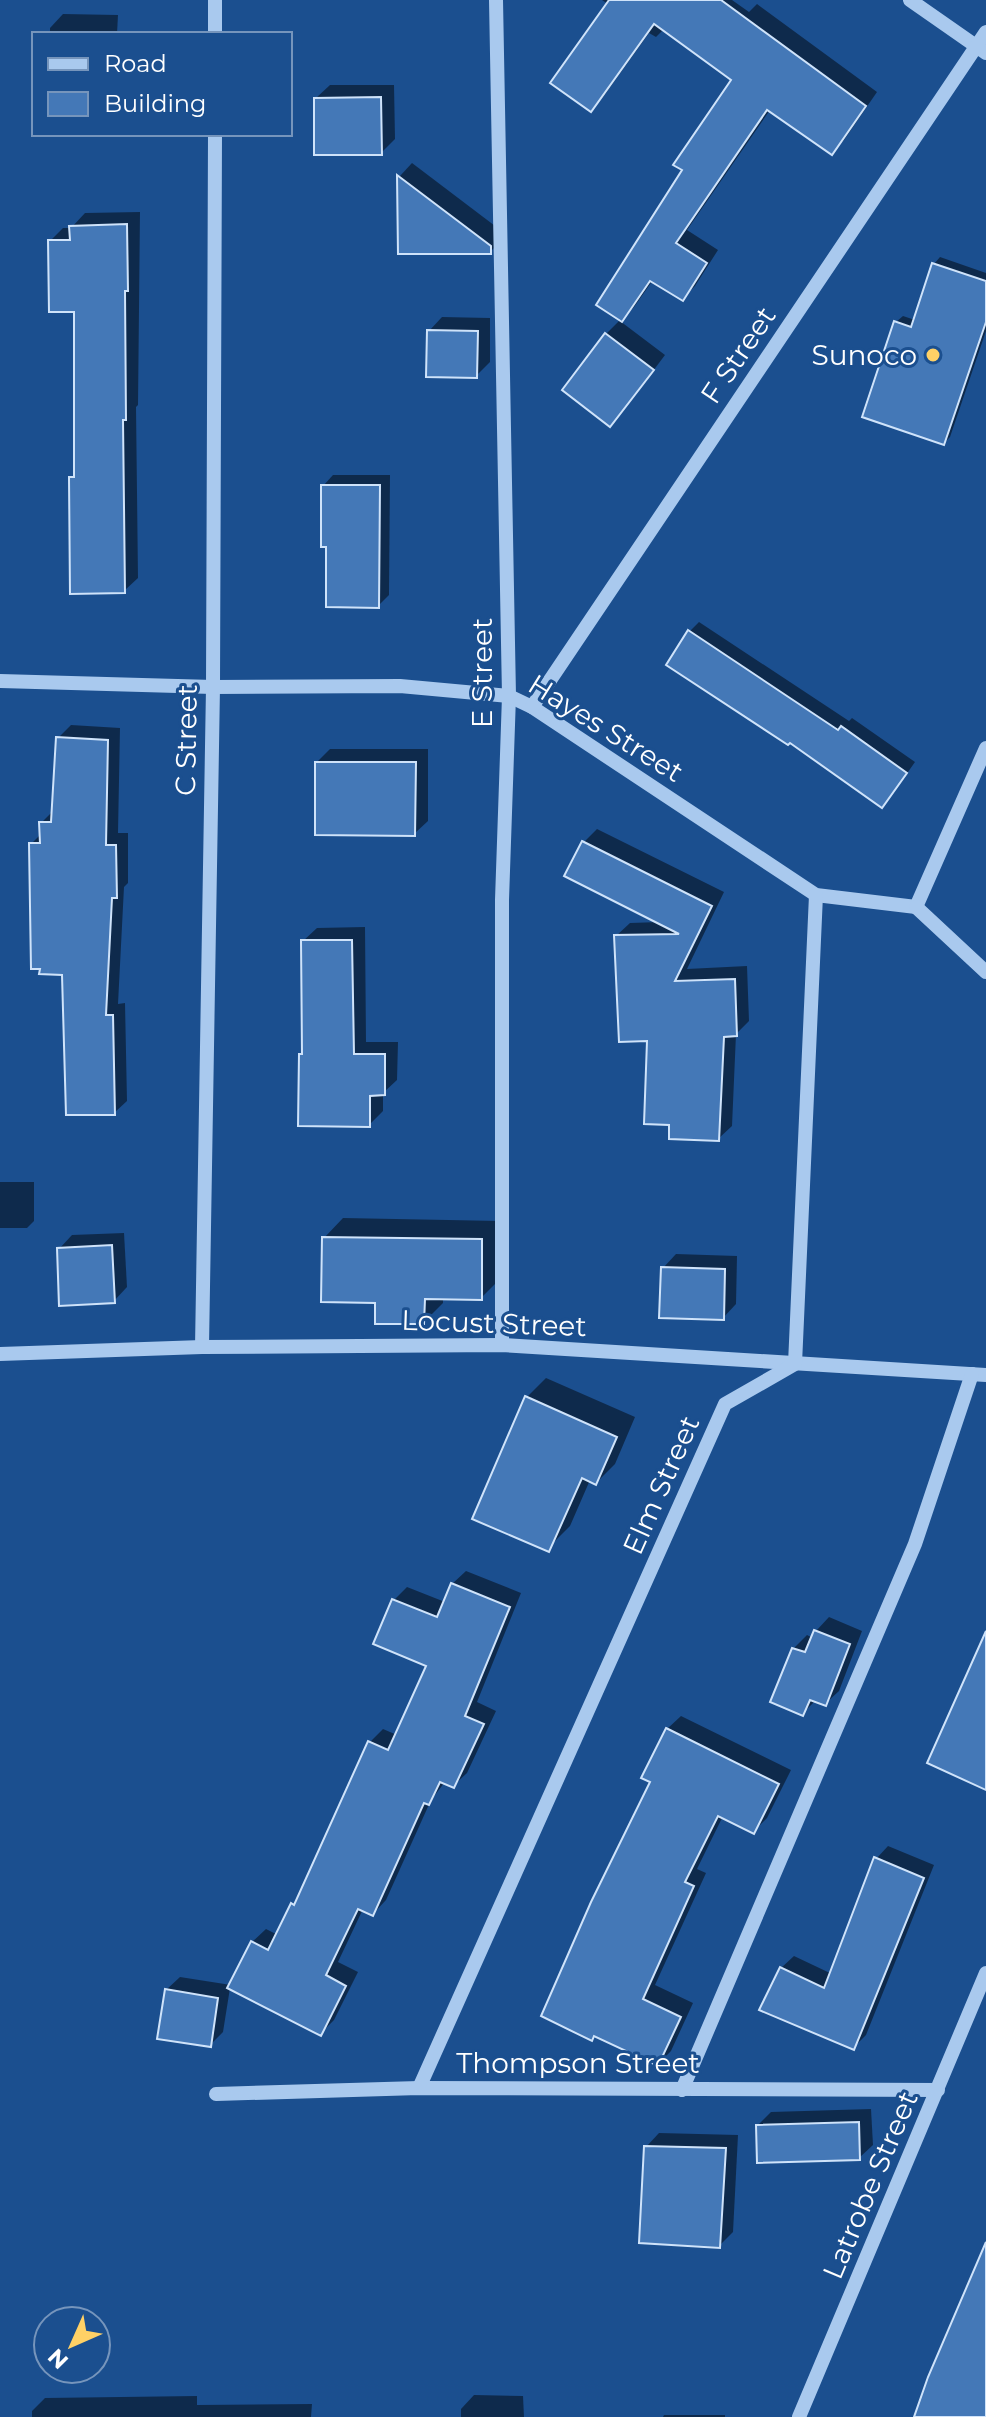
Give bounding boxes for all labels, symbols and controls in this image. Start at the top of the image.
legend [32,32,292,136]
text: Road [104,49,167,78]
text: Building [104,89,207,118]
street label: F Street [693,300,783,410]
place label: Sunoco [811,338,917,372]
marker: Sunoco [924,346,942,364]
street label: E Street [465,618,499,728]
street label: Hayes Street [522,667,690,789]
street label: C Street [168,684,204,796]
street label: Locust Street [401,1303,587,1343]
street label: Elm Street [615,1410,707,1560]
street label: Thompson Street [456,2046,700,2080]
street label: Latrobe Street [815,2086,925,2284]
north arrow [32,2305,112,2385]
text: N [42,2343,74,2375]

